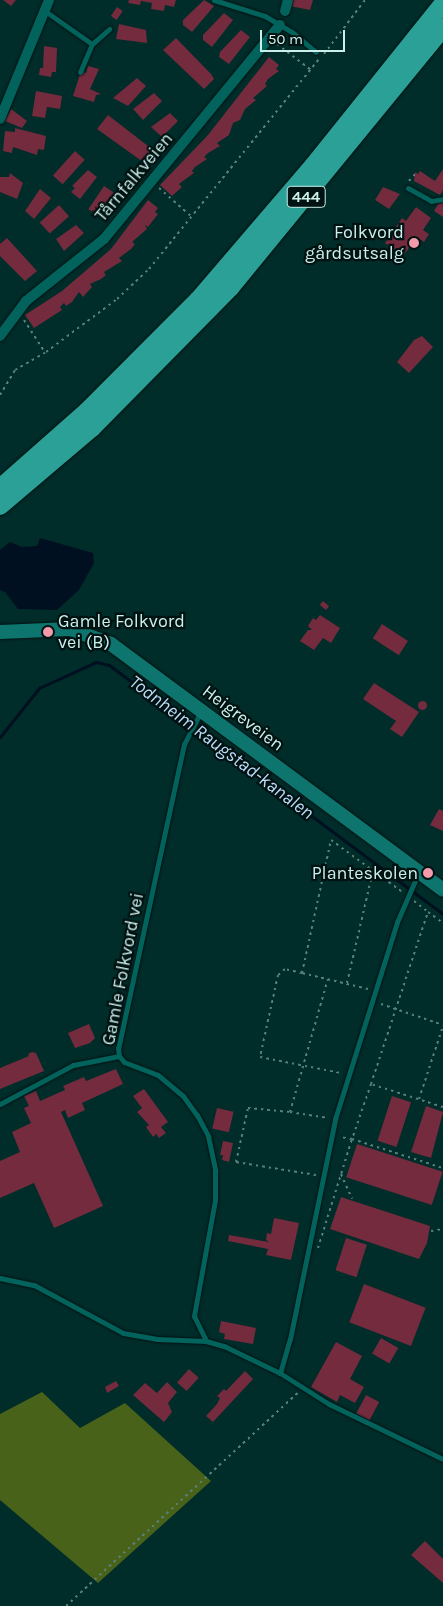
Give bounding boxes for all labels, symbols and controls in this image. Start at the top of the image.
scale bar [263,20,348,52]
text: 50 m [268,30,303,48]
street label: Tårnfalkveien [90,128,178,226]
road number: 444 [286,183,326,210]
place label: Folkvord gårdsutsalg [305,222,404,264]
marker: Folkvord gårdsutsalg [408,237,420,249]
place label: Gamle Folkvord vei (B) [58,611,185,654]
marker: Gamle Folkvord vei (B) [42,626,54,638]
water label: Todnheim Raugstad-kanalen [124,671,318,825]
street label: Heigreveien [198,680,288,756]
place label: Planteskolen [312,862,418,884]
marker: Planteskolen [422,867,434,879]
street label: Gamle Folkvord vei [98,891,148,1047]

